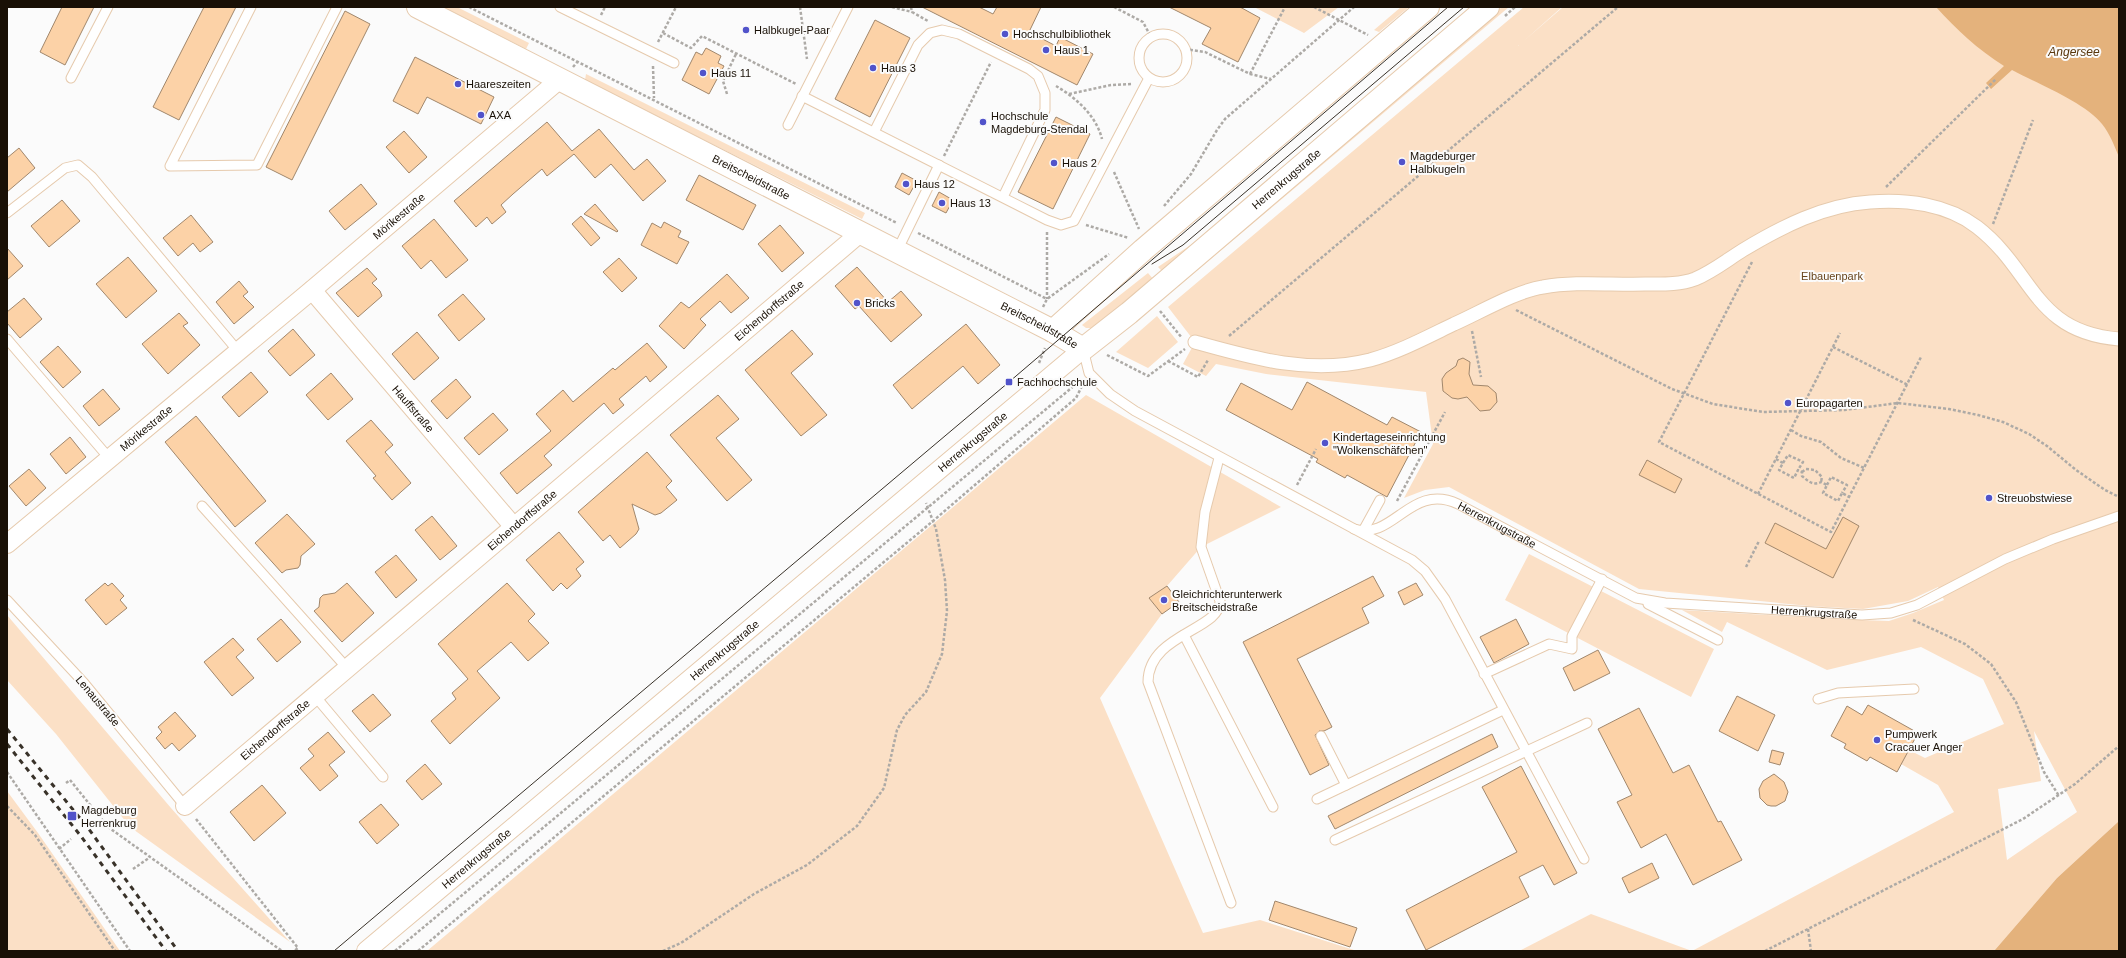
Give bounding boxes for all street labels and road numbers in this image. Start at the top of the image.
street label: Herrenkrugstraße [1250,146,1323,211]
street label: Breitscheidstraße [710,152,792,202]
street label: Mörikestraße [371,191,427,241]
street label: Eichendorffstraße [732,278,806,343]
street label: Breitscheidstraße [999,299,1080,351]
street label: Hauffstraße [390,383,436,434]
street label: Mörikestraße [118,403,175,453]
street label: Herrenkrugstraße [936,409,1009,474]
street label: Eichendorffstraße [485,487,559,553]
street label: Herrenkrugstraße [1456,499,1538,550]
street label: Herrenkrugstraße [1771,603,1858,621]
street label: Herrenkrugstraße [688,618,761,682]
street label: Lenaustraße [74,673,122,729]
street label: Eichendorffstraße [238,697,312,762]
street label: Herrenkrugstraße [439,826,513,891]

